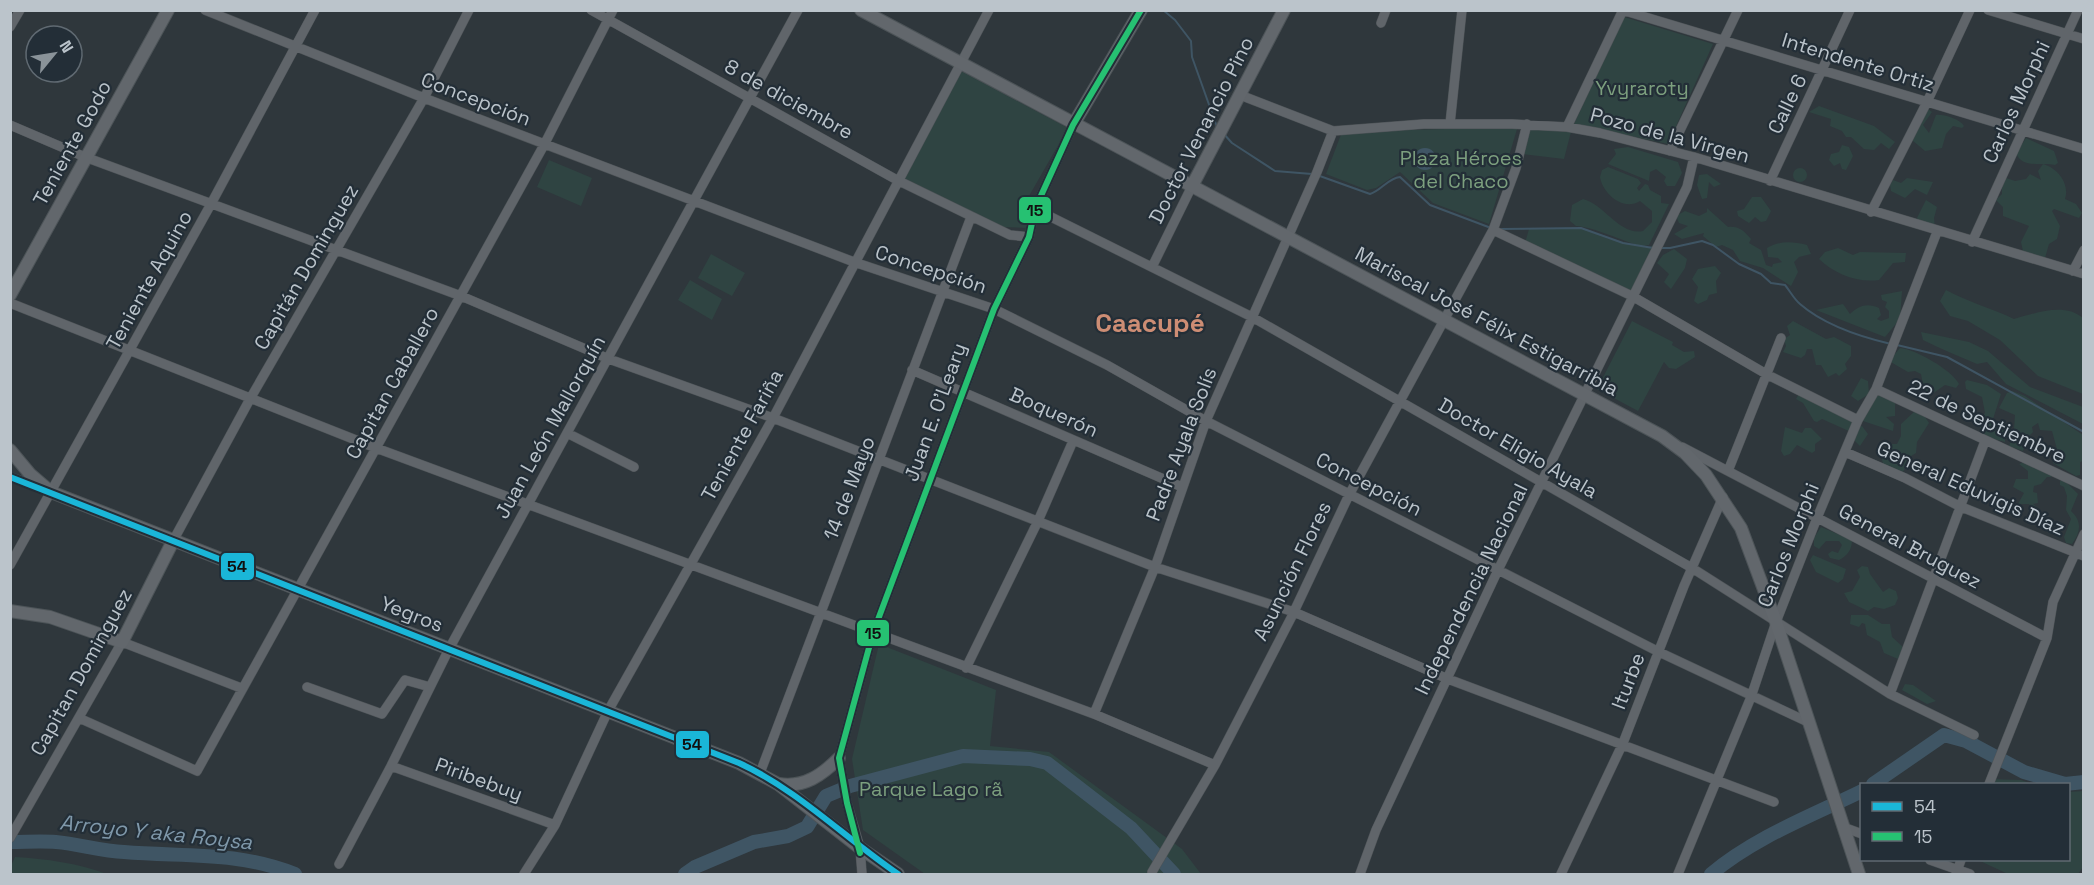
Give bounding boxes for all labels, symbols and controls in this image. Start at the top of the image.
north arrow [24,24,84,84]
street label: Intendente Ortiz [1779,27,1937,97]
street label: Doctor Venancio Pino [1143,32,1259,228]
text: N [55,37,78,57]
street label: Carlos Morphi [1976,37,2056,167]
street label: 8 de diciembre [720,53,858,145]
street label: Concepción [417,66,535,132]
street label: Calle 6 [1761,70,1813,138]
park label: Yvyraroty [1595,75,1689,101]
street label: Teniente Godo [27,76,117,210]
street label: Pozo de la Virgen [1588,101,1752,169]
park label: Plaza Héroes del Chaco [1400,145,1522,194]
street label: Capitán Dominguez [248,179,364,355]
line badge: 15 [1018,196,1052,224]
text: 15 [1027,200,1044,221]
street label: Teniente Aquino [100,206,198,354]
street label: Concepción [872,239,990,299]
street label: Mariscal José Félix Estigarribia [1351,240,1623,402]
street label: Capitan Caballero [339,302,445,464]
district label: Caacupé [1095,306,1205,340]
street label: Juan León Mallorquín [489,331,611,523]
street label: Juan E. O'Leary [898,339,972,485]
street label: Padre Ayala Solís [1140,363,1222,525]
street label: Teniente Fariña [695,365,789,505]
street label: 22 de Septiembre [1904,373,2070,469]
street label: Boquerón [1006,381,1102,443]
street label: Doctor Eligio Ayala [1434,392,1602,504]
street label: 14 de Mayo [817,432,881,544]
street label: General Eduvigis Díaz [1873,435,2069,541]
street label: Concepción [1312,446,1426,522]
street label: Independencia Nacional [1409,479,1533,699]
street label: Carlos Morphi [1751,479,1825,611]
street label: Asunción Flores [1247,497,1337,645]
street label: General Bruguez [1834,497,1986,595]
line badge: 54 [220,552,255,581]
text: 54 [227,556,247,577]
street label: Capitan Dominguez [24,584,138,760]
street label: Yegros [377,590,447,638]
line badge: 15 [856,619,890,647]
text: 15 [865,623,882,644]
street label: Iturbe [1605,649,1651,713]
line badge: 54 [675,730,710,759]
text: 54 [682,734,702,755]
street label: Piribebuy [432,751,526,807]
park label: Parque Lago rã [859,776,1003,802]
legend [1860,783,2070,861]
text: 54 [1914,795,1936,818]
water label: Arroyo Y aka Roysa [58,808,254,856]
text: 15 [1914,825,1932,848]

